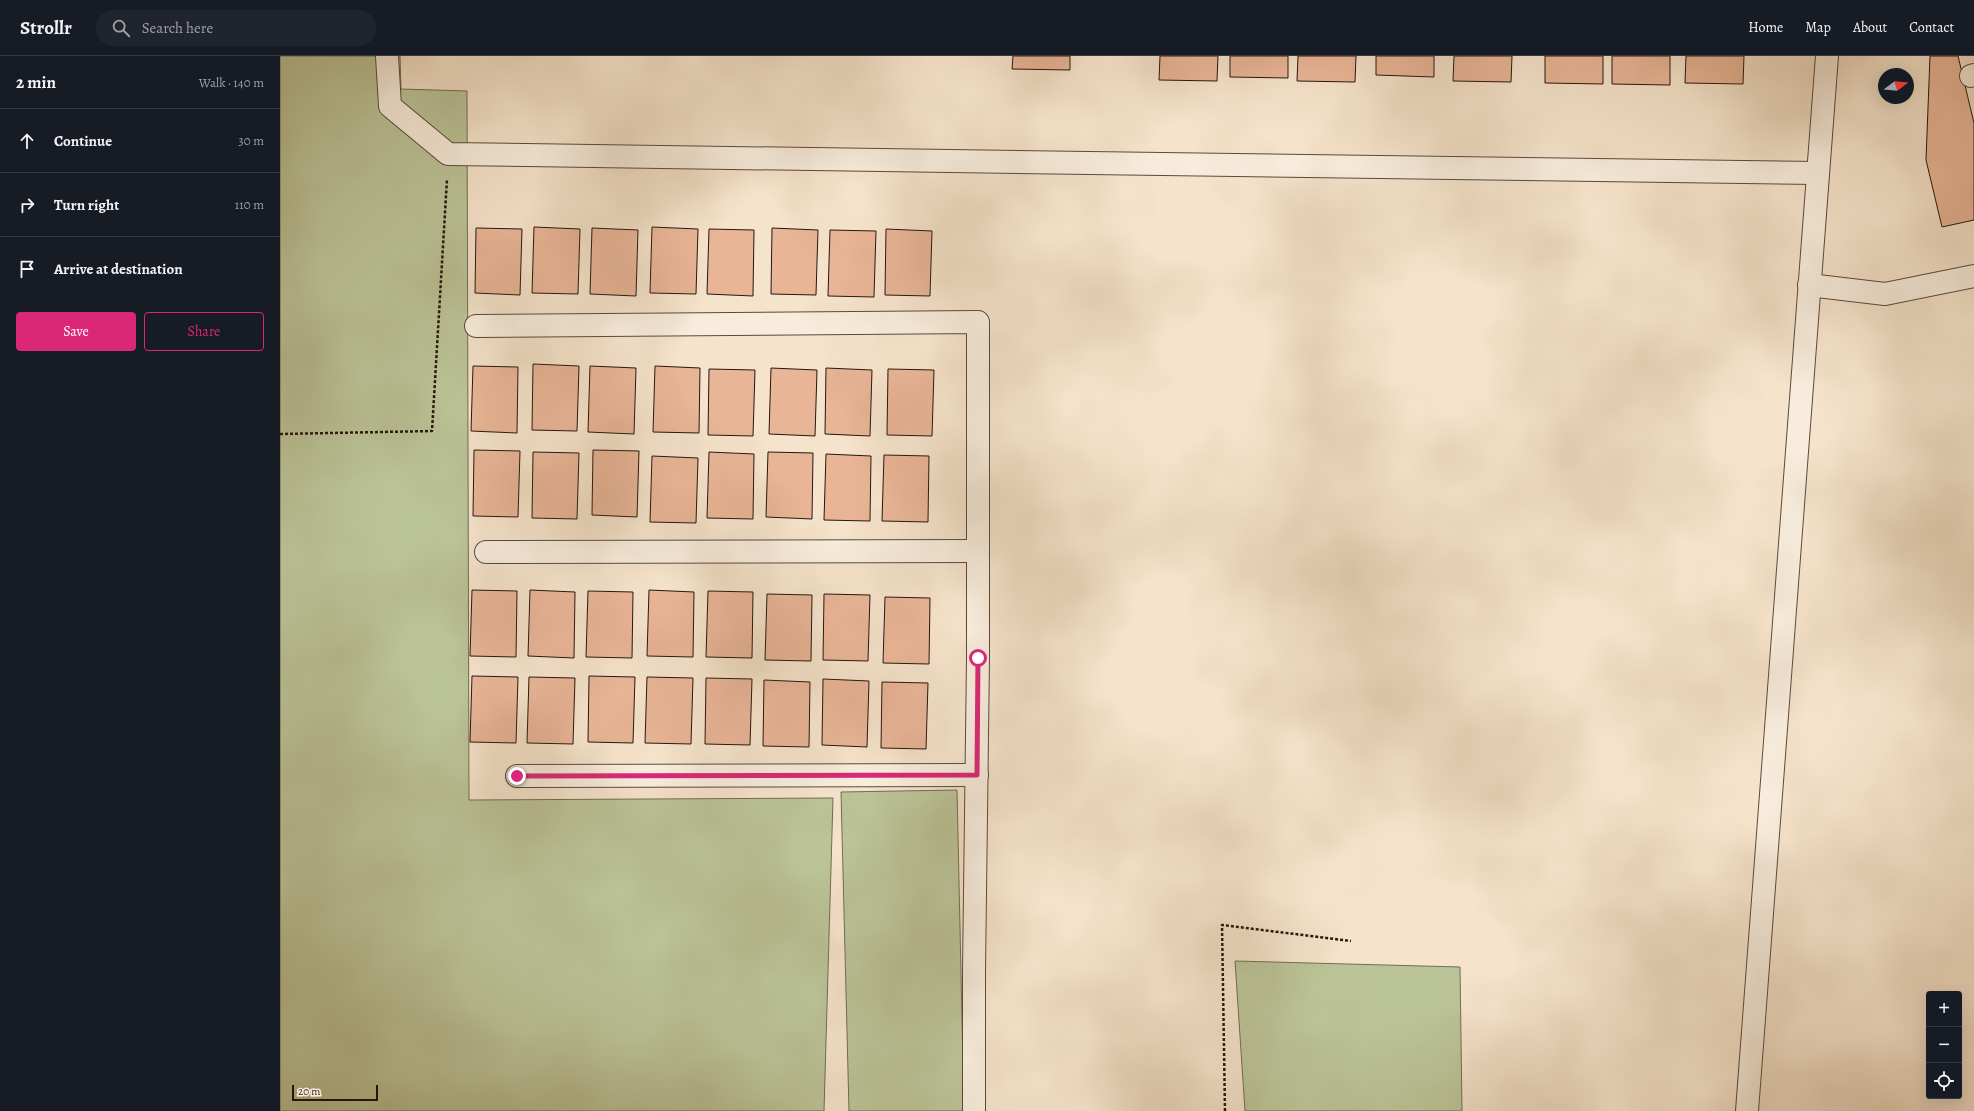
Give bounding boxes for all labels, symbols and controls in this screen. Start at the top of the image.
search box [96,10,376,46]
text: Strollr [20,15,72,41]
icon: search [110,17,132,39]
text: Search here [142,18,213,38]
text: Home [1748,18,1783,37]
text: Map [1805,18,1831,37]
text: About [1853,18,1887,37]
text: Contact [1909,18,1954,37]
north arrow [1878,68,1914,104]
text: 2 min [16,71,56,94]
text: Walk · 140 m [199,74,264,91]
icon: ahead [16,130,38,152]
text: Continue [54,131,112,151]
text: 30 m [238,132,264,149]
icon: right [16,194,38,216]
text: Turn right [54,195,119,215]
text: 110 m [235,196,264,213]
icon: arrive [16,258,38,280]
text: Arrive at destination [54,259,183,279]
button: Save [16,312,136,351]
button: Share [144,312,264,351]
route start [969,649,987,667]
route end [508,767,526,785]
map controls [1926,991,1962,1099]
button: + [1926,991,1962,1027]
button: − [1926,1027,1962,1063]
button: locate [1926,1063,1962,1099]
scale bar [292,1083,378,1102]
text: 20 m [298,1084,320,1099]

